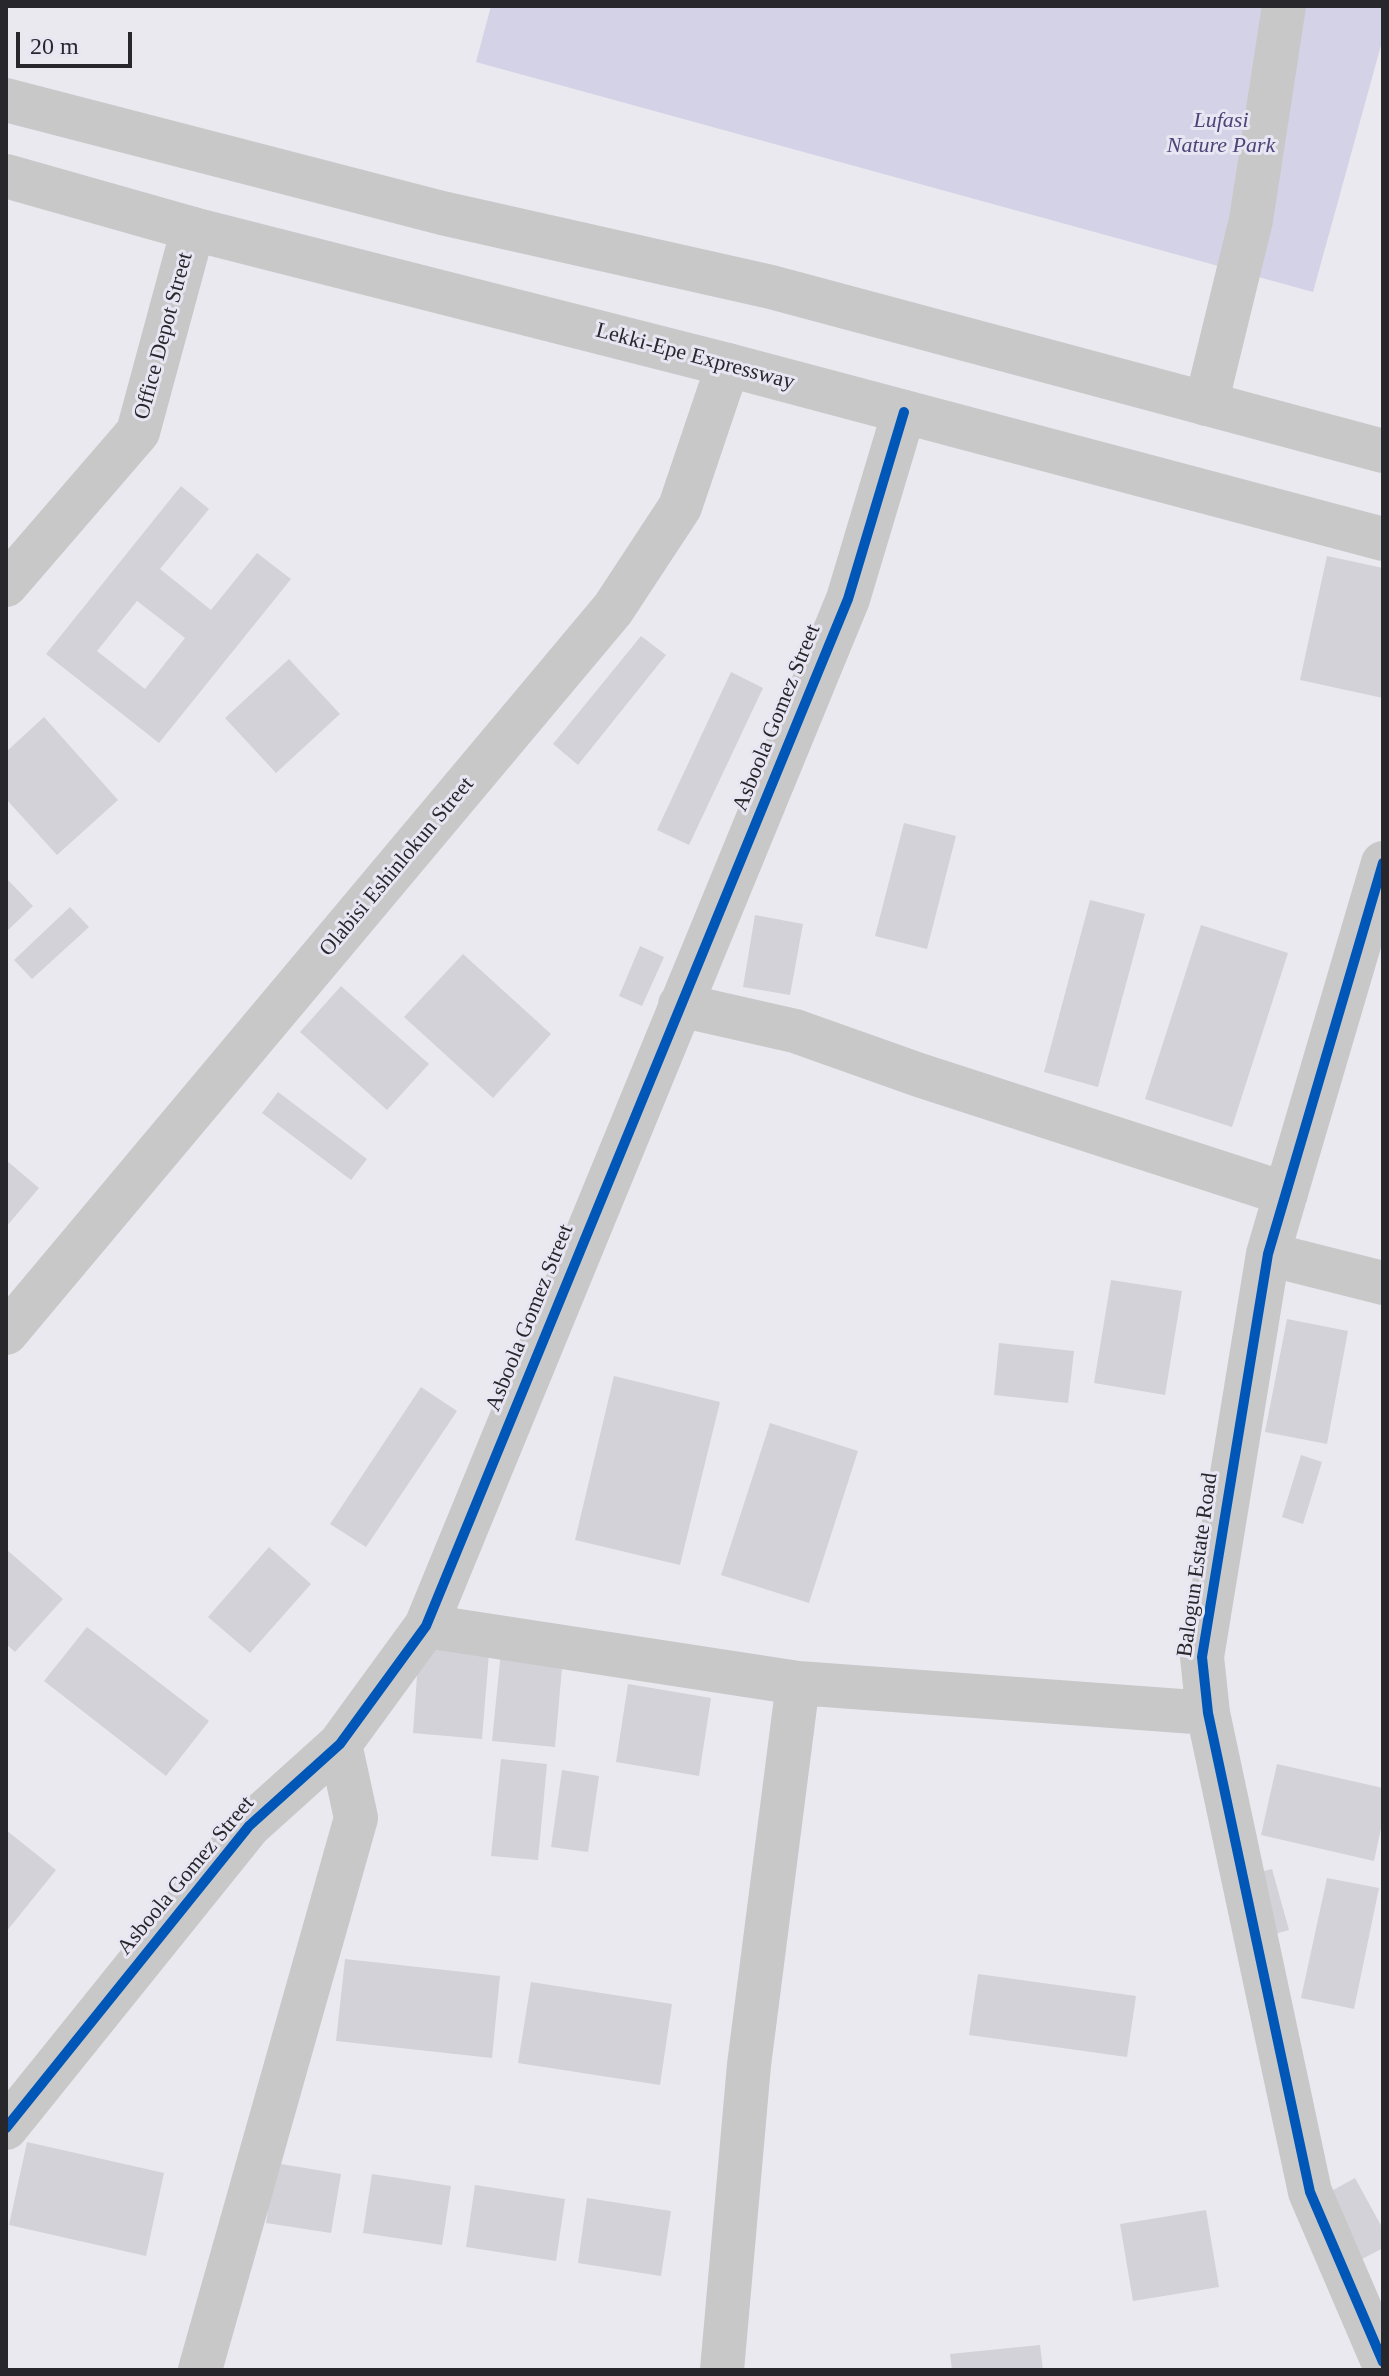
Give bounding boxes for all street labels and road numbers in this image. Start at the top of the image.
street label: Office Depot Street [129,250,199,422]
street label: Lekki-Epe Expressway [593,318,797,396]
street label: Asboola Gomez Street [727,621,827,815]
street label: Olabisi Eshinlokun Street [314,772,480,962]
street label: Asboola Gomez Street [480,1221,580,1415]
street label: Balogun Estate Road [1172,1471,1224,1659]
street label: Asboola Gomez Street [112,1791,260,1961]

